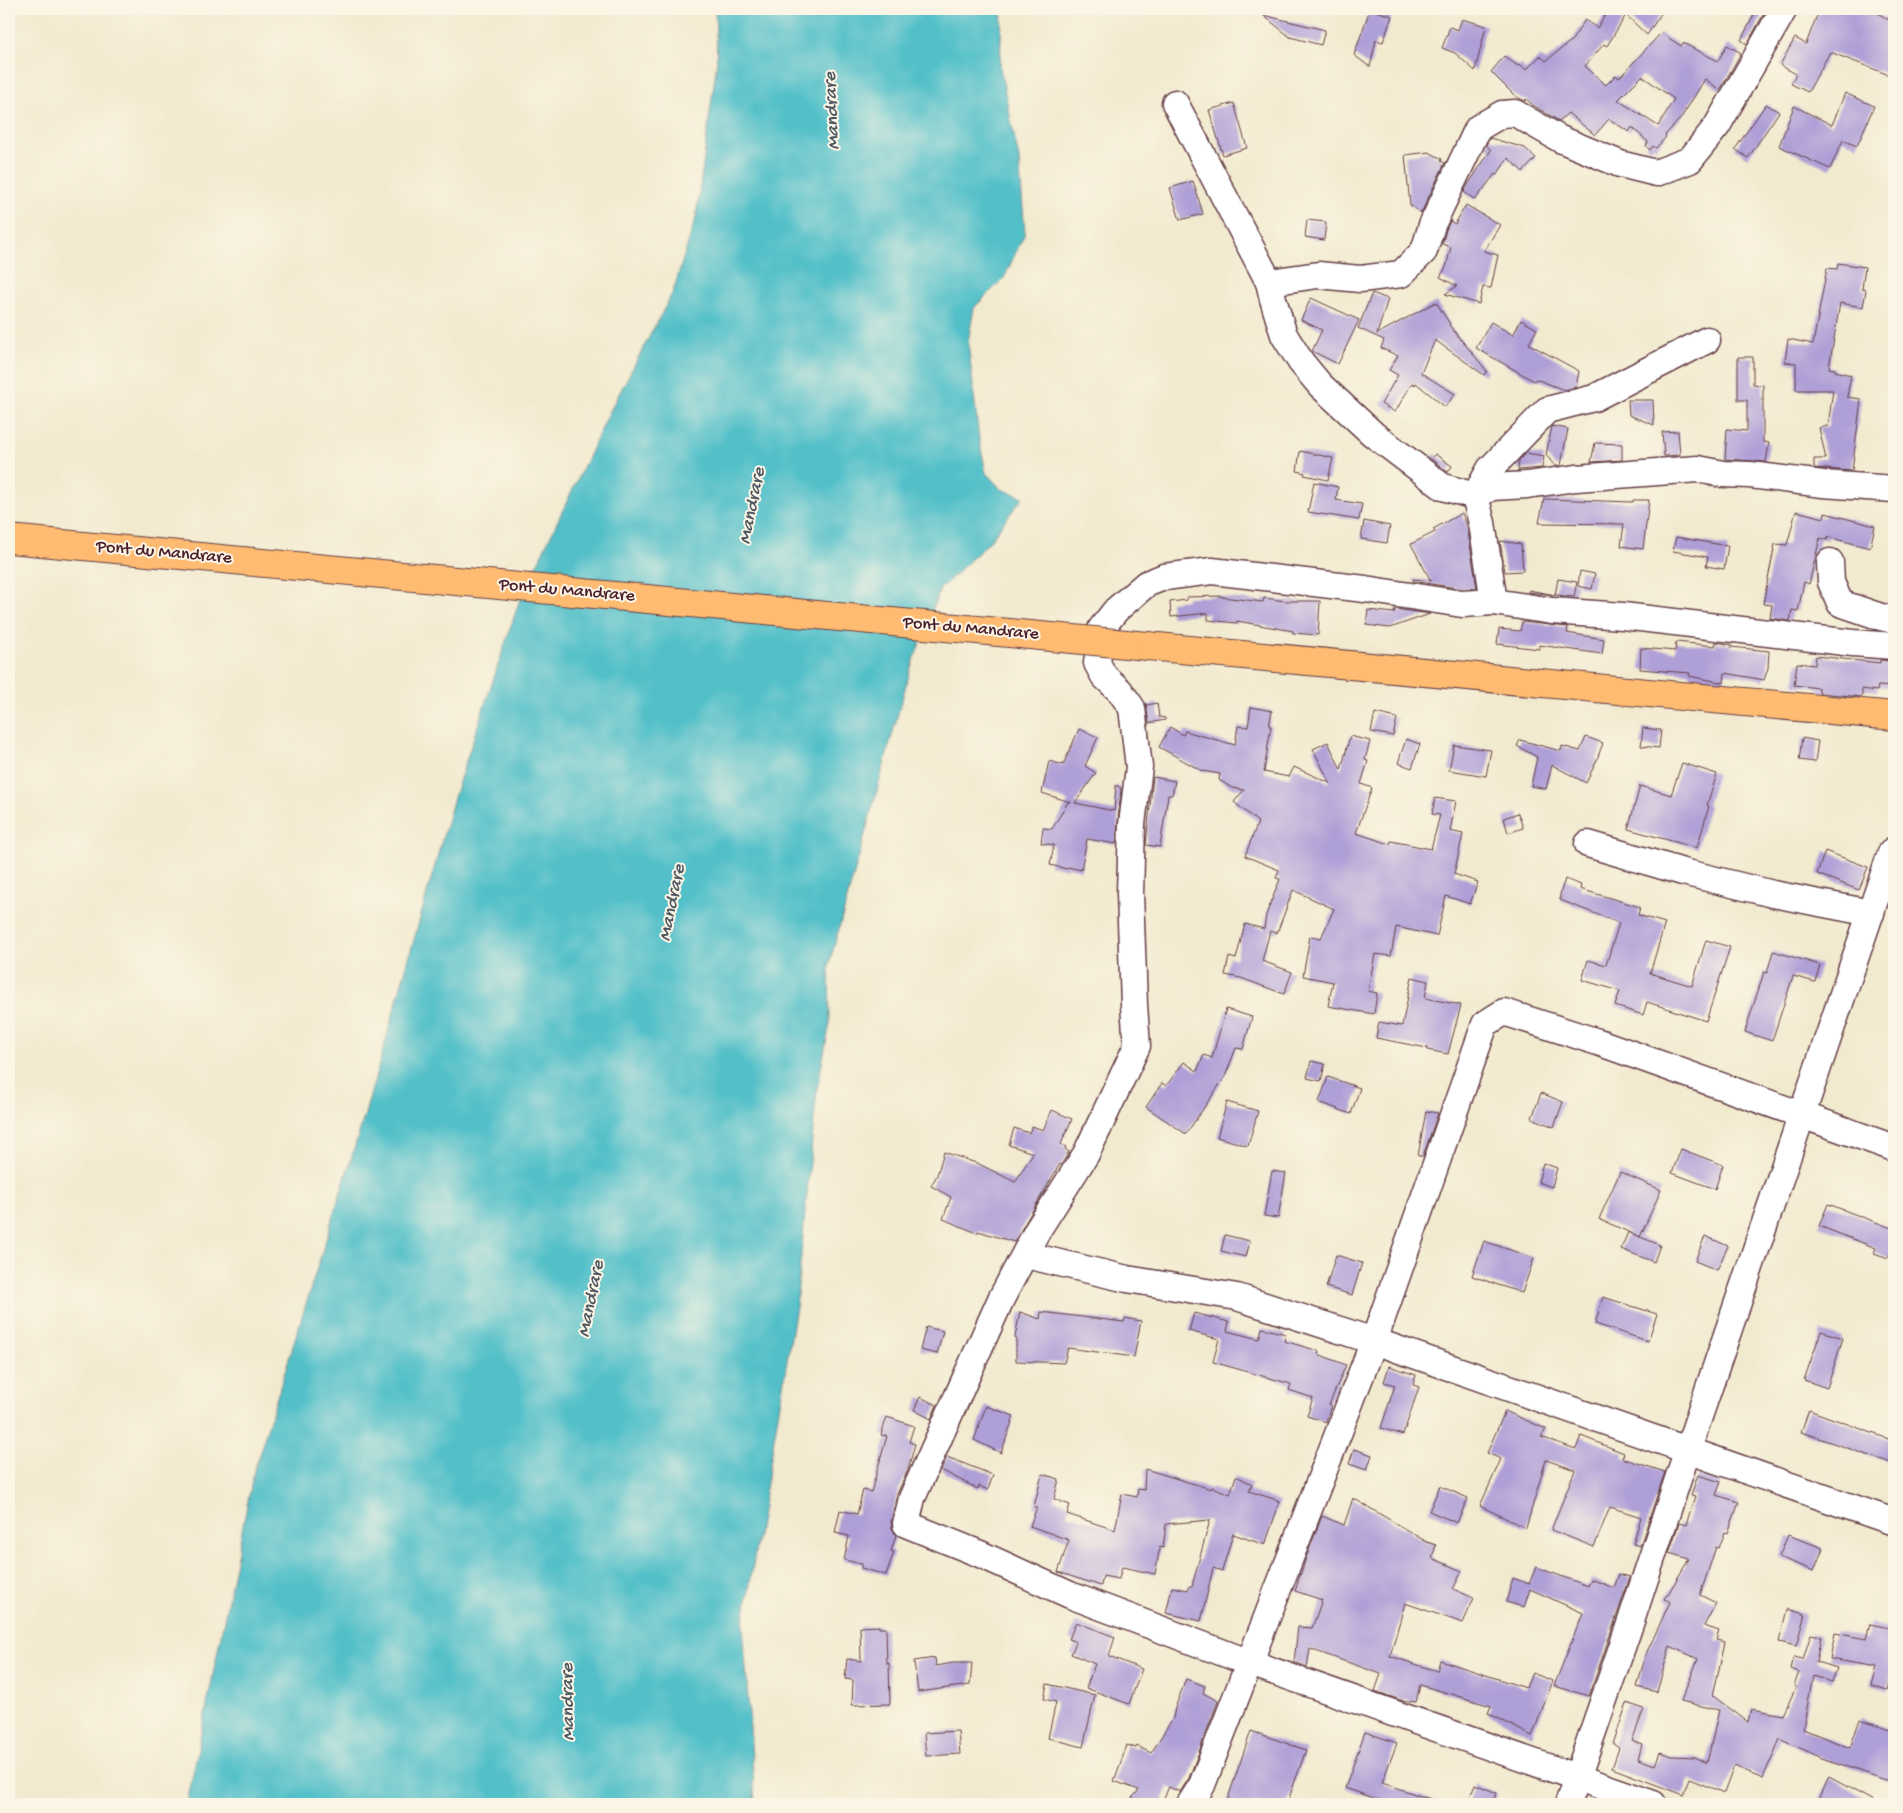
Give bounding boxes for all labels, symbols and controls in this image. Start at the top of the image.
water label: Mandrare [819,70,847,150]
water label: Mandrare [734,465,772,546]
street label: Pont du Mandrare [94,537,234,569]
street label: Pont du Mandrare [497,575,637,607]
street label: Pont du Mandrare [901,613,1041,645]
water label: Mandrare [654,862,692,943]
water label: Mandrare [573,1258,611,1339]
water label: Mandrare [557,1662,581,1741]

